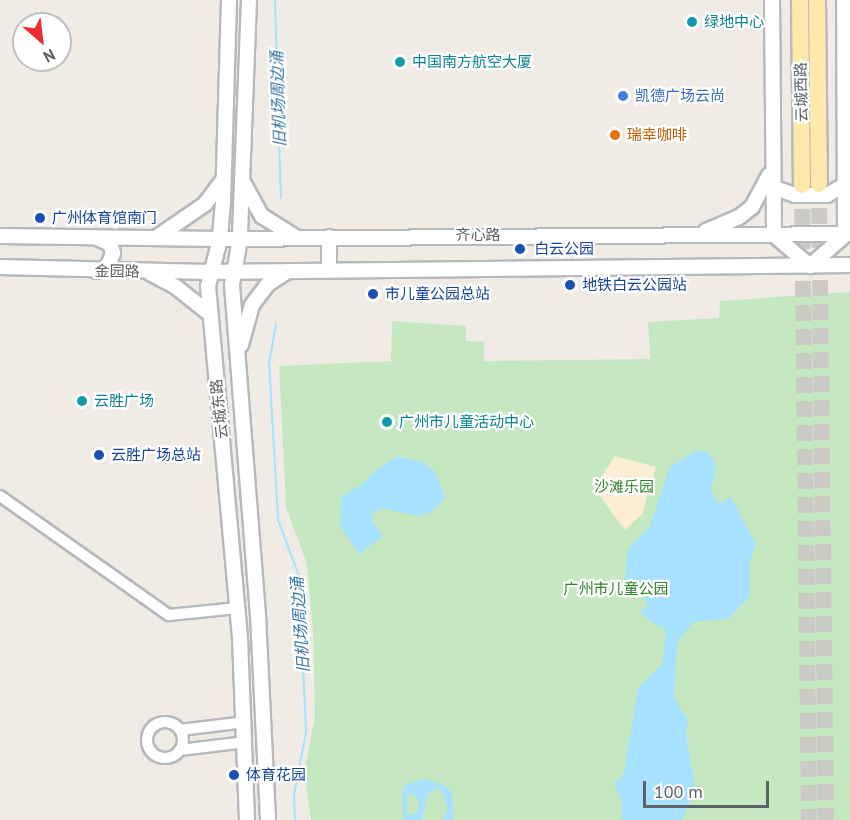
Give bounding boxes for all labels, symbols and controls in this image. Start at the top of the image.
north arrow [12,12,72,72]
place label: 绿地中心 [704,13,764,31]
marker: 绿地中心 [685,15,699,29]
text: N [40,45,59,67]
water label: 旧机场周边涌 [267,51,289,147]
place label: 中国南方航空大厦 [412,53,532,71]
marker: 中国南方航空大厦 [393,55,407,69]
street label: 云城西路 [791,62,811,122]
place label: 凯德广场云尚 [635,87,725,105]
marker: 凯德广场云尚 [616,89,630,103]
place label: 瑞幸咖啡 [627,126,687,144]
marker: 瑞幸咖啡 [608,128,622,142]
place label: 广州体育馆南门 [52,209,157,227]
marker: 广州体育馆南门 [33,211,47,225]
street label: 齐心路 [456,226,500,244]
marker: 白云公园 [511,240,529,258]
place label: 白云公园 [534,240,594,258]
street label: 金园路 [94,262,140,280]
place label: 地铁白云公园站 [582,276,687,294]
marker: 地铁白云公园站 [563,278,577,292]
place label: 市儿童公园总站 [385,285,490,303]
marker: 市儿童公园总站 [366,287,380,301]
street label: 云城东路 [207,378,231,440]
place label: 云胜广场 [94,392,154,410]
marker: 云胜广场 [75,394,89,408]
place label: 广州市儿童活动中心 [399,413,534,431]
marker: 广州市儿童活动中心 [380,415,394,429]
place label: 云胜广场总站 [111,446,201,464]
marker: 云胜广场总站 [92,448,106,462]
park label: 沙滩乐园 [594,478,654,496]
water label: 旧机场周边涌 [287,576,313,674]
park label: 广州市儿童公园 [564,580,668,598]
place label: 体育花园 [246,766,306,784]
marker: 体育花园 [227,768,241,782]
scale bar [646,769,772,807]
text: 100 m [654,780,703,803]

